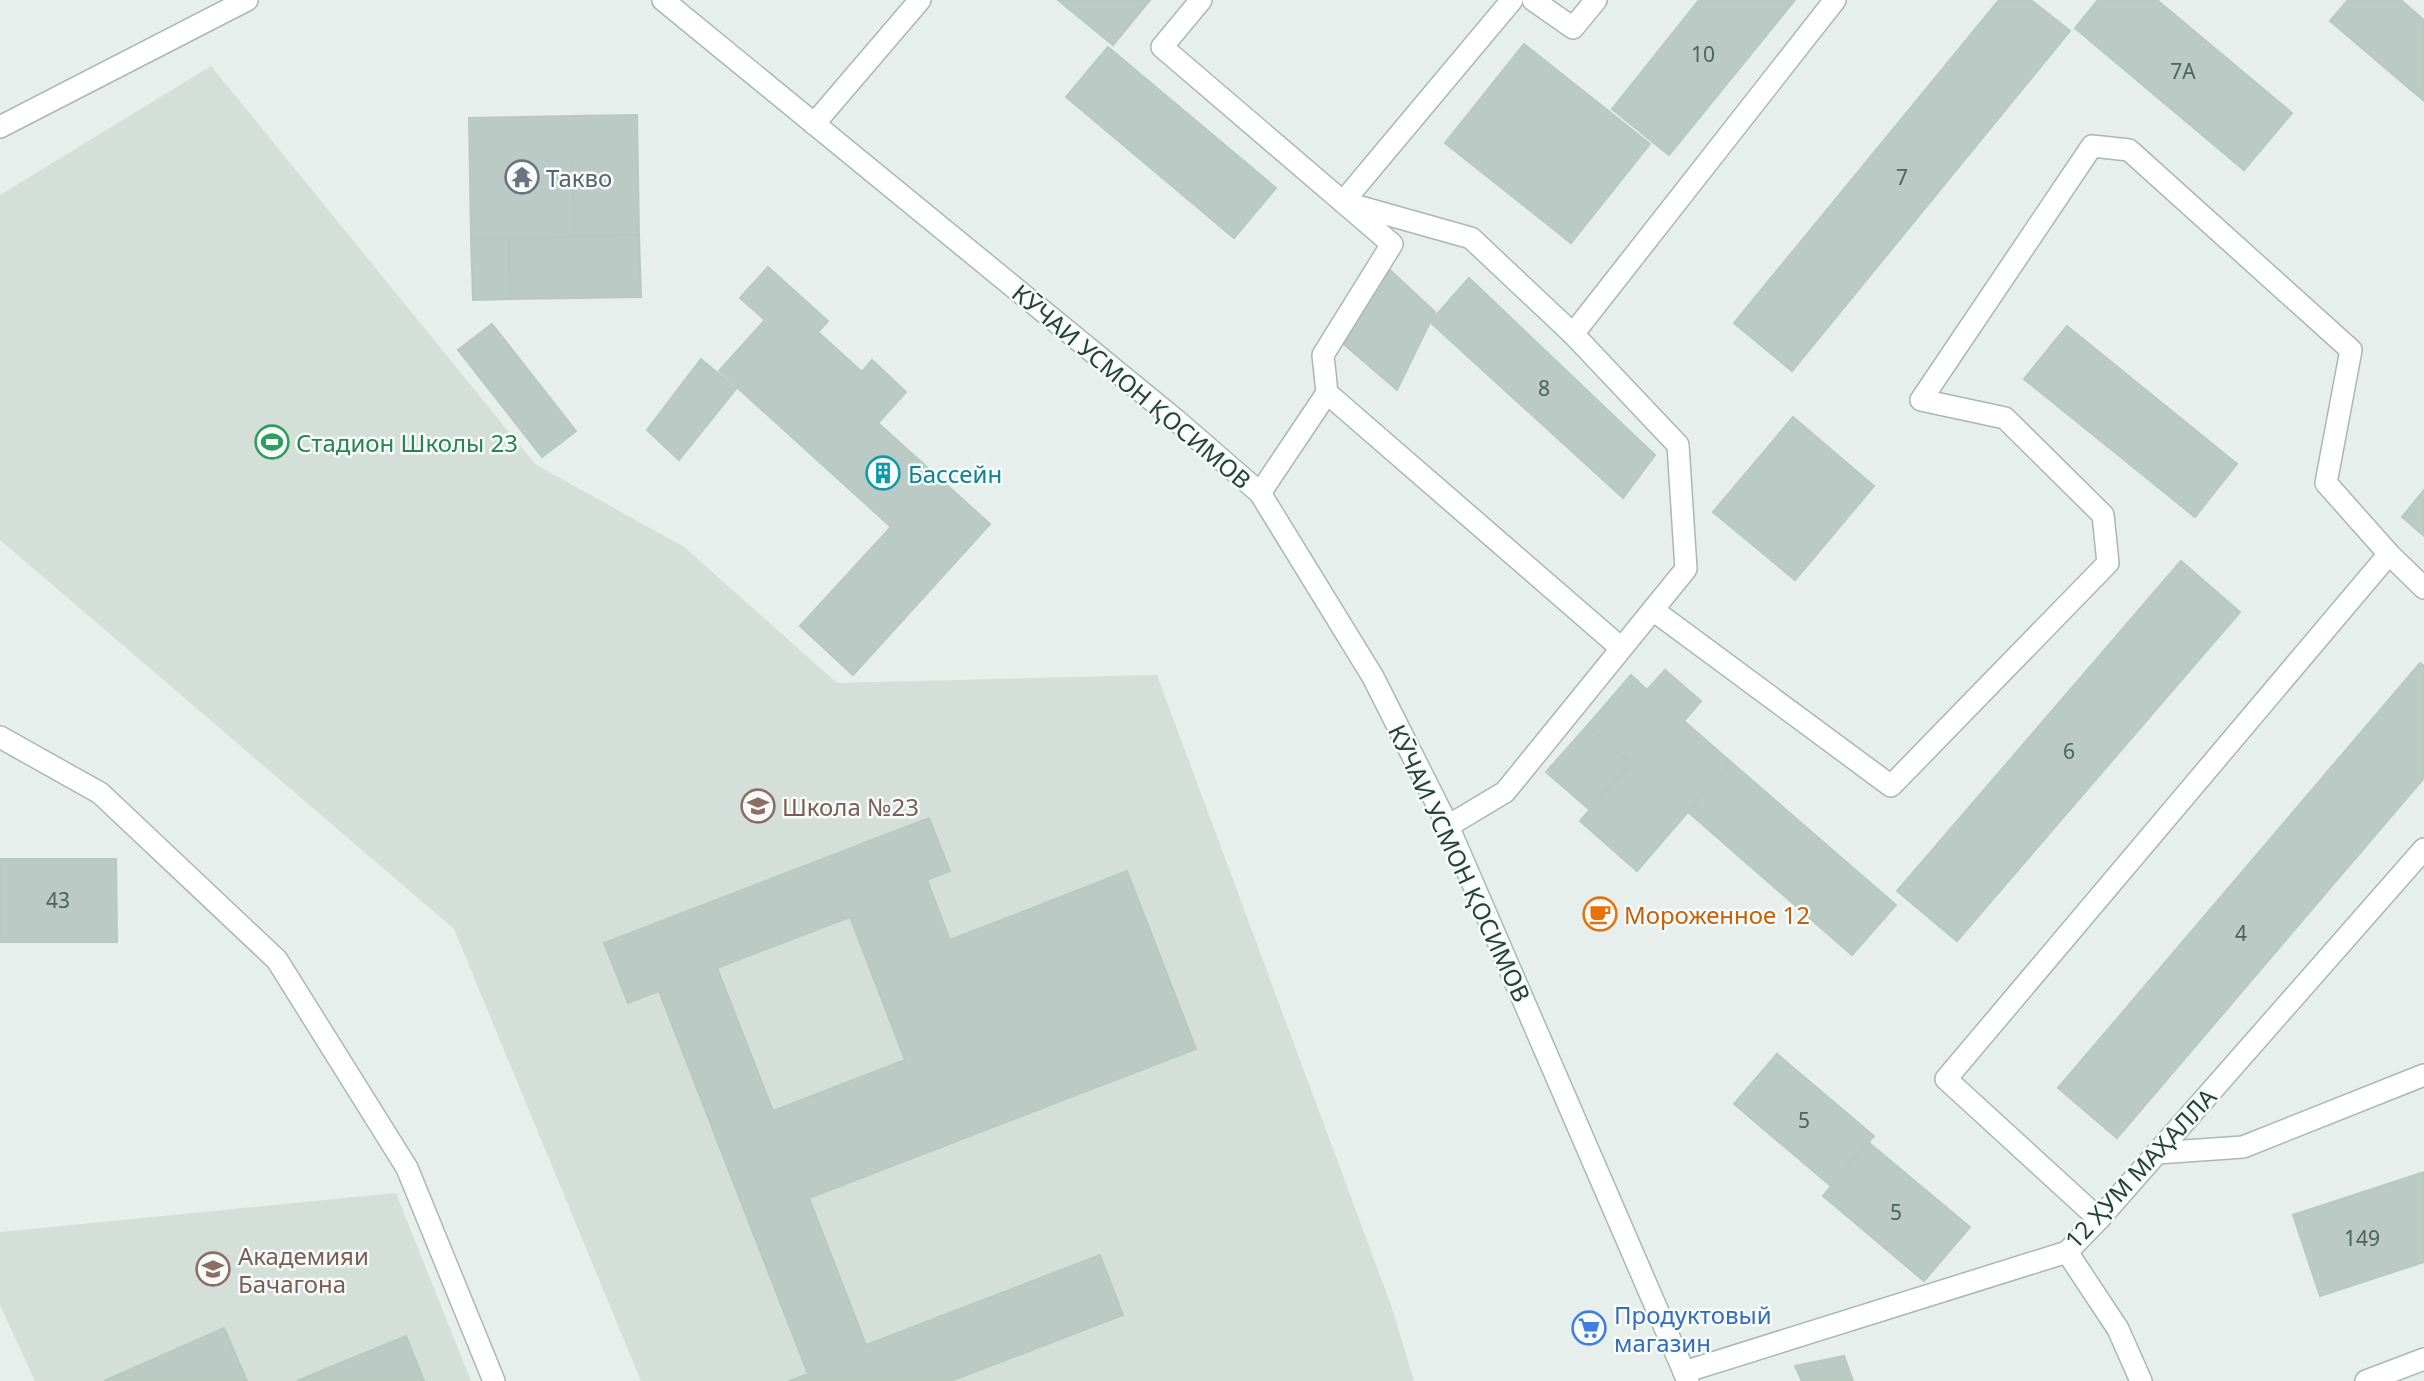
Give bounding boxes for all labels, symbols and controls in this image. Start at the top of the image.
house number: 10 [1691,40,1715,68]
house number: 7А [2170,57,2196,85]
temple icon: Такво [503,158,541,196]
place label: Такво [546,161,612,194]
house number: 7 [1896,163,1908,191]
street label: КӮЧАИ УСМОН ҚОСИМОВ [1006,276,1258,496]
house number: 8 [1538,374,1550,402]
sports icon: Стадион Школы 23 [253,423,291,461]
place label: Стадион Школы 23 [296,426,518,459]
building icon: Бассейн [864,454,902,492]
place label: Бассейн [908,457,1002,490]
street label: КӮЧАИ УСМОН ҚОСИМОВ [1381,719,1539,1007]
house number: 6 [2063,737,2075,765]
school or university icon: Школа №23 [739,787,777,825]
place label: Школа №23 [782,790,919,823]
house number: 43 [46,886,70,914]
cafe icon: Мороженное 12 [1581,895,1619,933]
place label: Мороженное 12 [1624,898,1810,931]
house number: 4 [2235,919,2247,947]
street label: 12 ҲУМ МАҲАЛЛА [2057,1080,2223,1255]
house number: 5 [1798,1106,1810,1134]
house number: 5 [1890,1198,1902,1226]
house number: 149 [2344,1224,2380,1252]
place label: Академияи Бачагона [238,1239,369,1300]
school or university icon: Академияи Бачагона [194,1250,232,1288]
place label: Продуктовый магазин [1614,1298,1772,1359]
supermarket icon: Продуктовый магазин [1570,1309,1608,1347]

